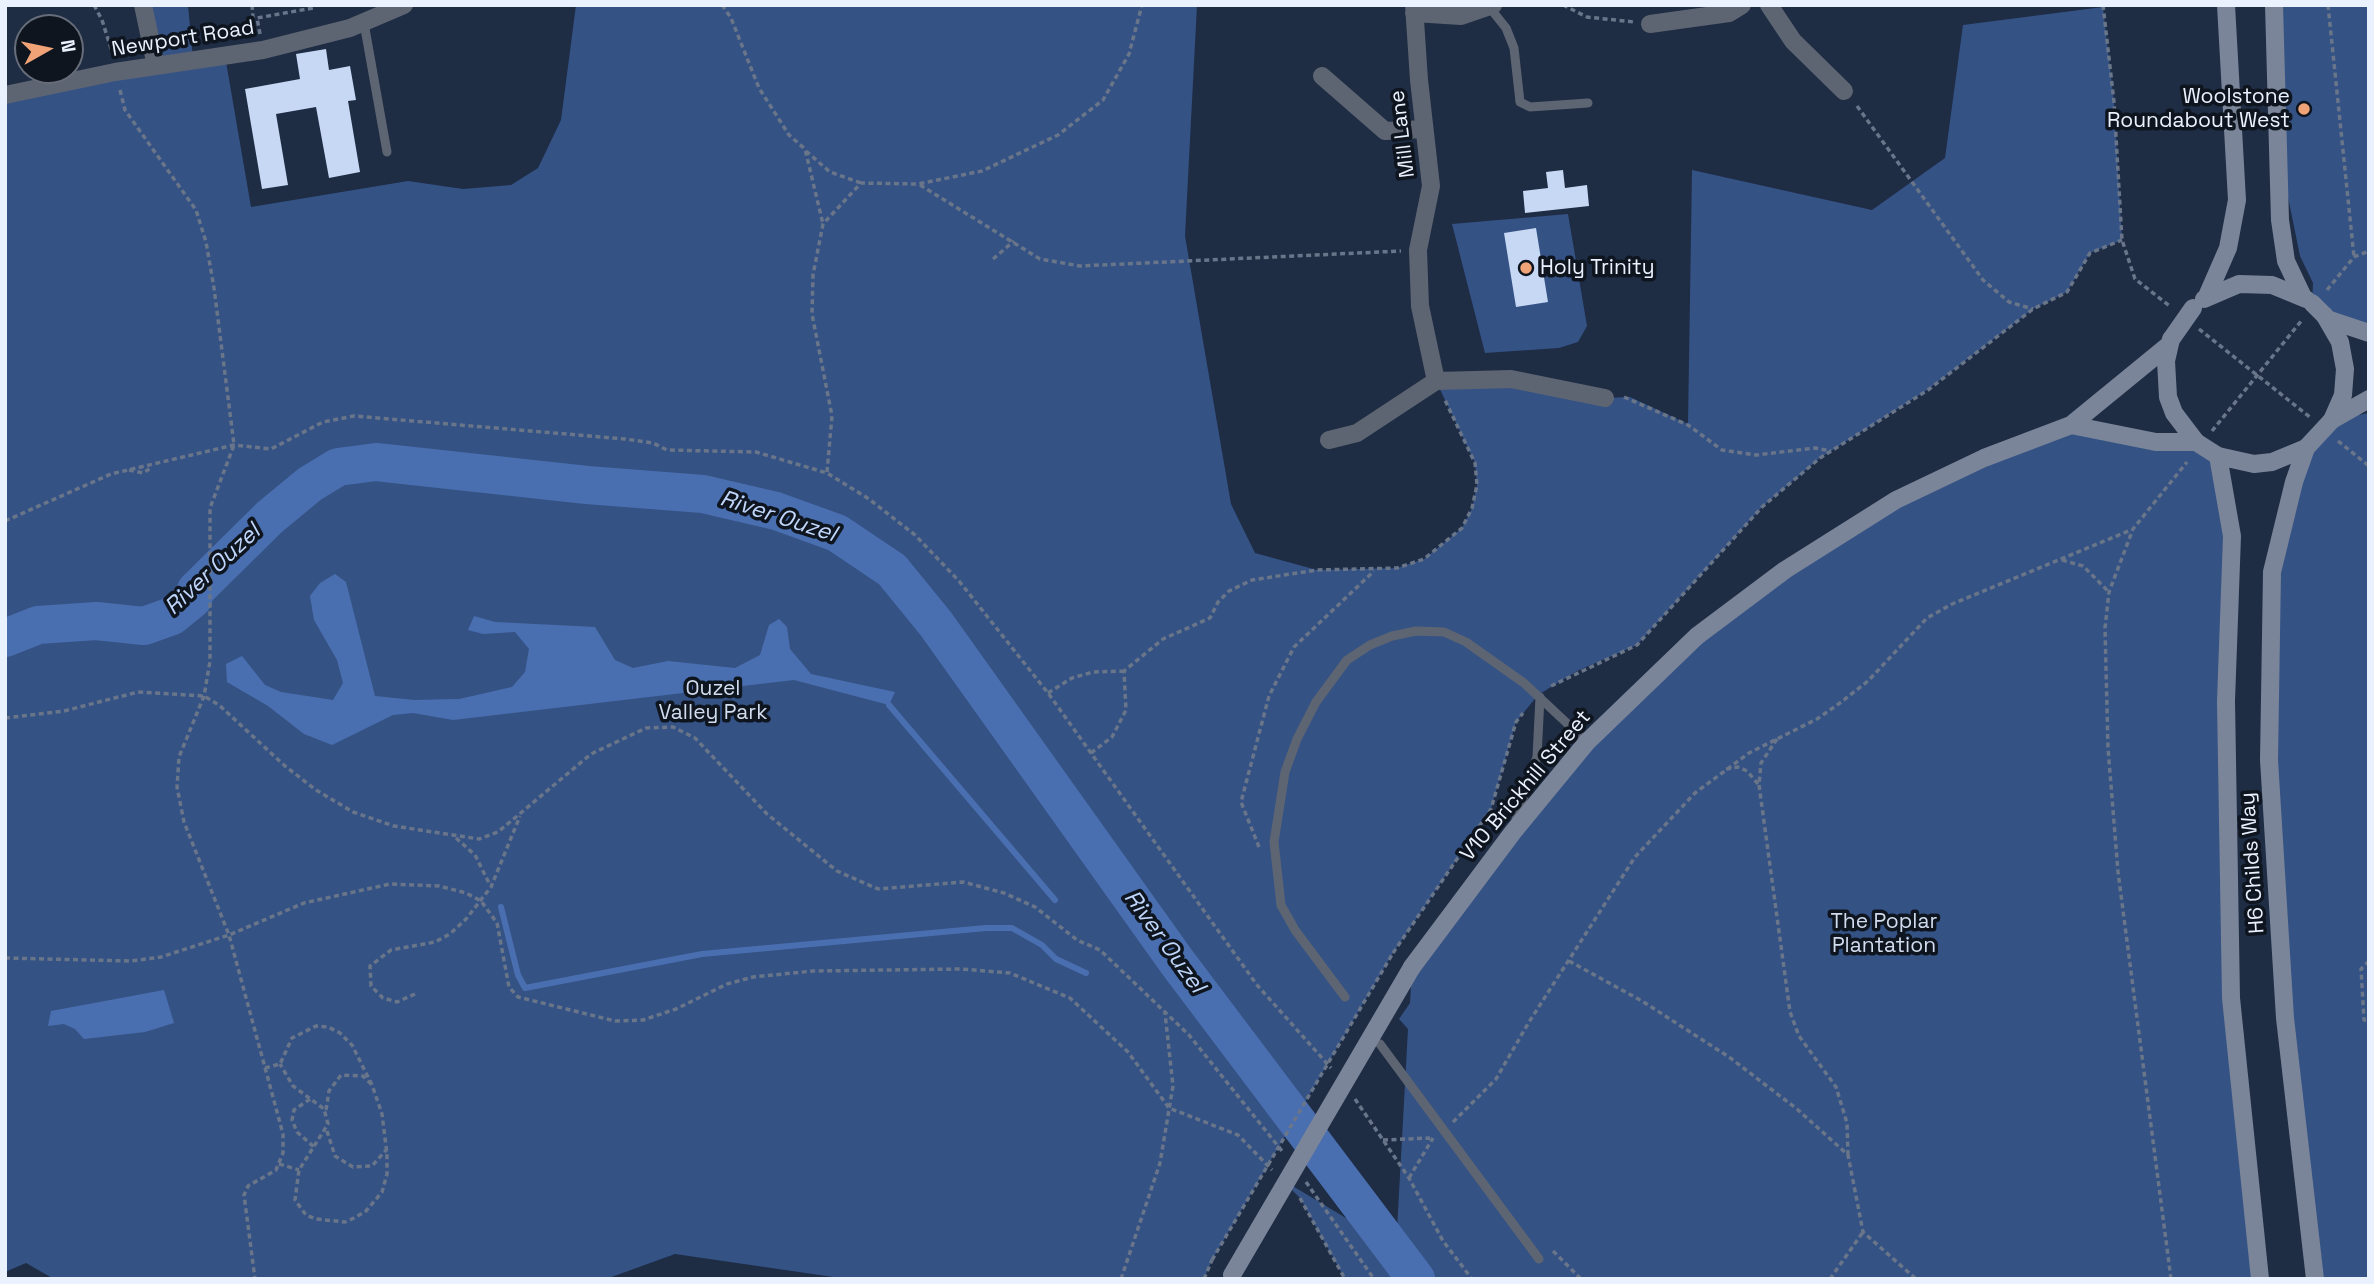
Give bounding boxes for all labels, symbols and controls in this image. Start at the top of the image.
north arrow [14,14,84,84]
street label: Newport Road [110,15,256,63]
text: N [55,38,82,54]
place label: Woolstone Roundabout West [2107,84,2290,134]
street label: Mill Lane [1385,89,1421,179]
marker: Woolstone Roundabout West [2296,101,2312,117]
place label: Holy Trinity [1540,255,1654,281]
marker: Holy Trinity [1518,260,1534,276]
water label: River Ouzel [716,485,840,549]
water label: River Ouzel [160,519,266,621]
park label: Ouzel Valley Park [659,676,767,726]
street label: V10 Brickhill Street [1456,705,1596,867]
street label: H6 Childs Way [2235,792,2271,934]
water label: River Ouzel [1117,885,1211,999]
park label: The Poplar Plantation [1831,909,1937,959]

